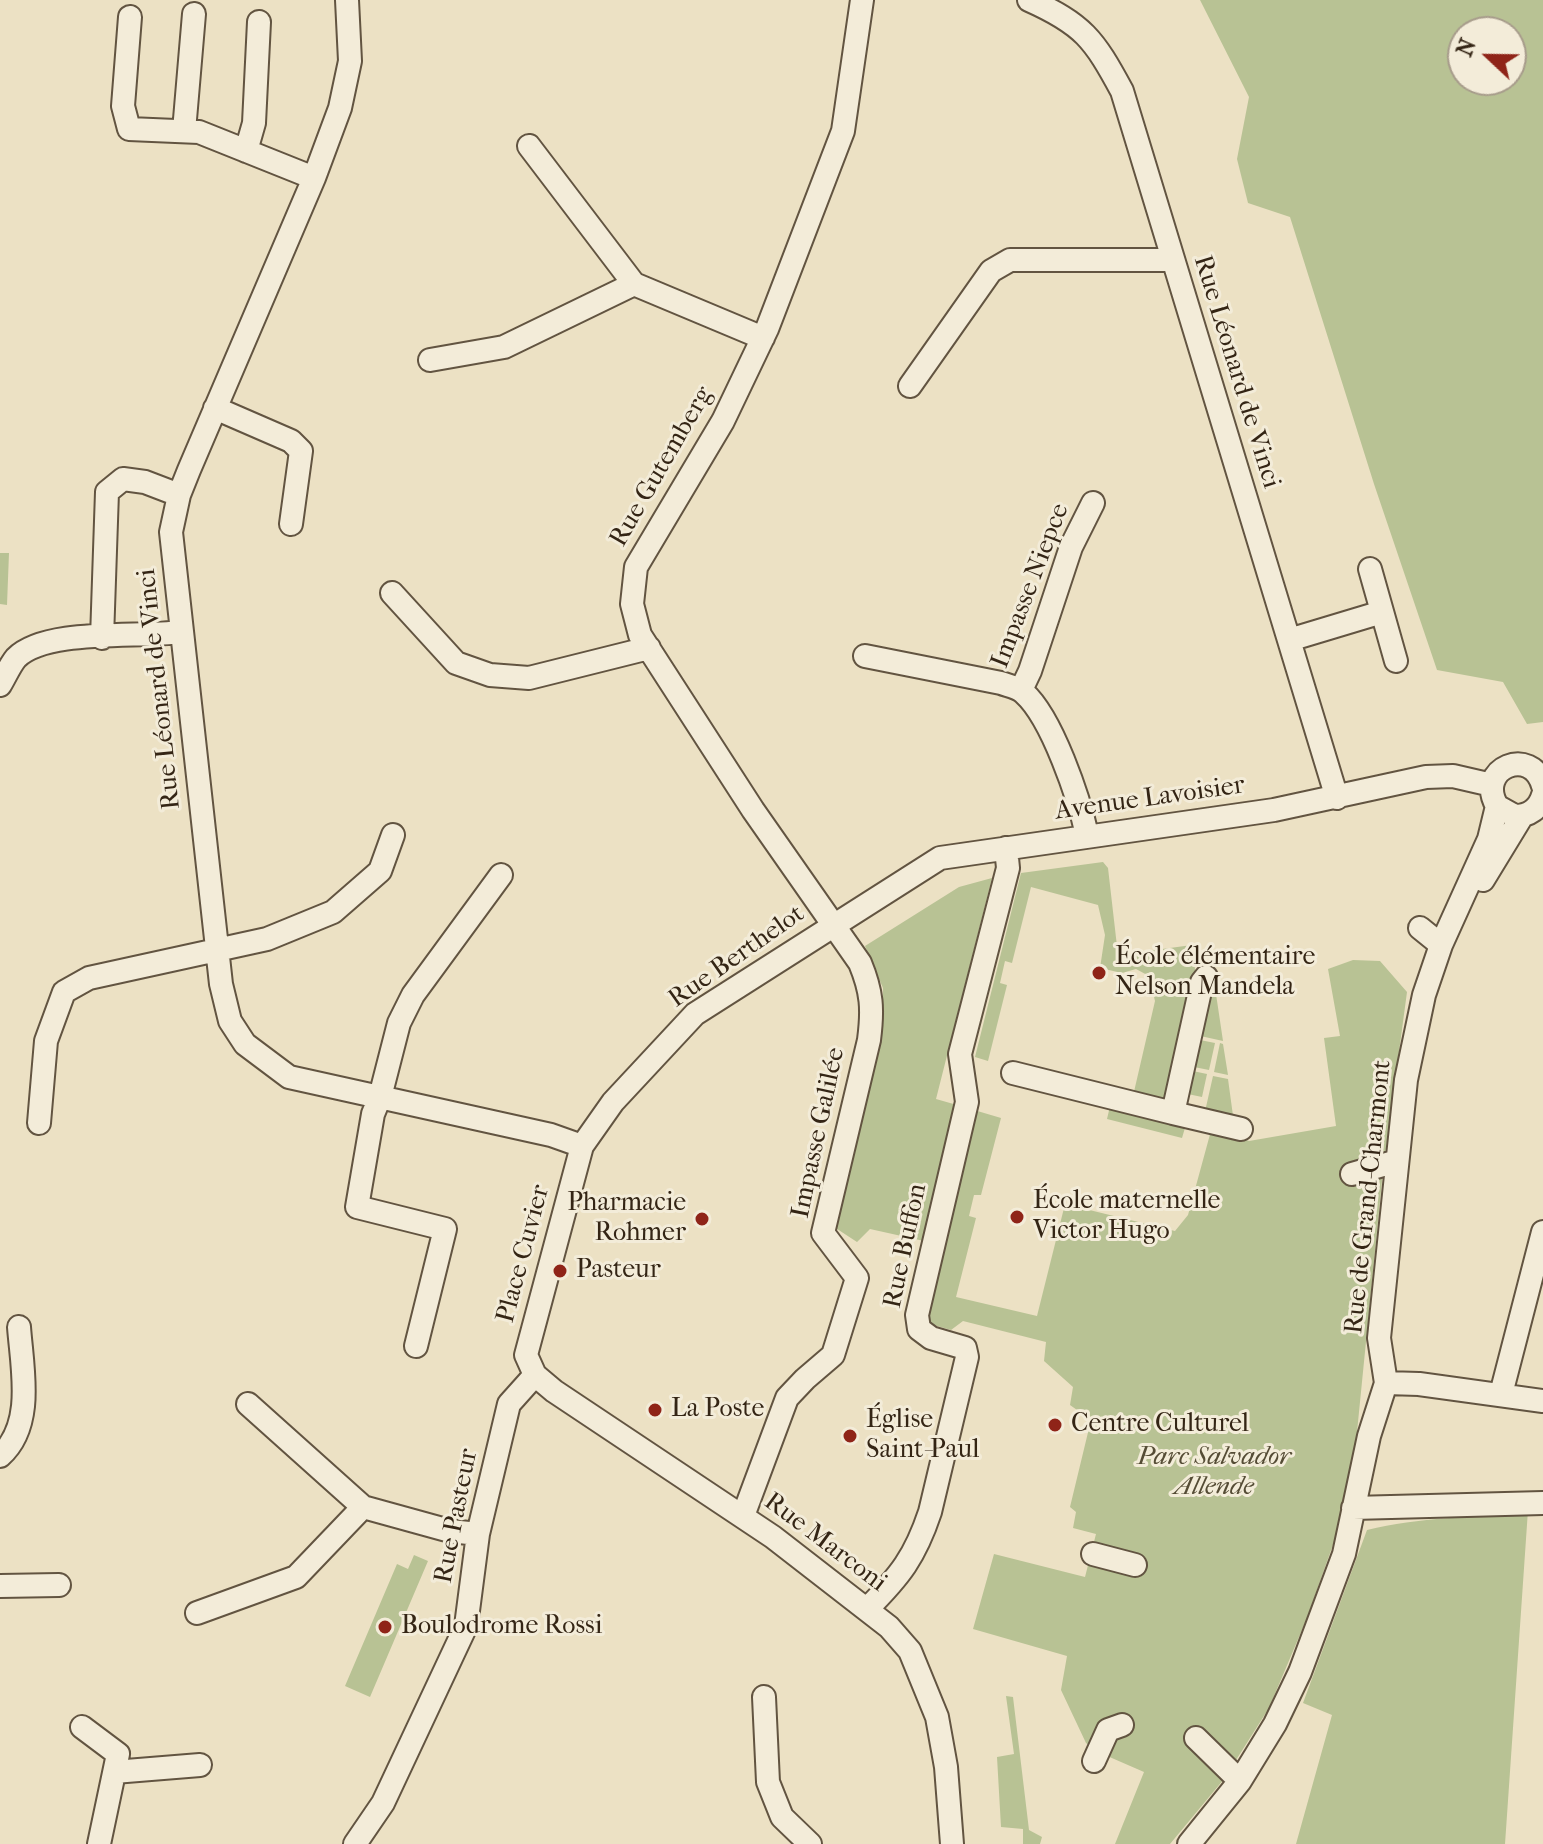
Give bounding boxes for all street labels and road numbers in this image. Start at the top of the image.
street label: Rue Léonard de Vinci [1186,252,1286,492]
street label: Rue Gutemberg [604,381,720,553]
street label: Impasse Niepce [985,499,1077,673]
street label: Rue Léonard de Vinci [132,567,188,811]
street label: Avenue Lavoisier [1053,770,1247,828]
street label: Rue Berthelot [663,899,811,1015]
street label: Impasse Galilée [786,1045,852,1221]
street label: Rue de Grand-Charmont [1339,1058,1399,1336]
street label: Rue Buffon [878,1181,934,1311]
street label: Place Cuvier [491,1182,557,1326]
street label: Rue Pasteur [429,1446,485,1586]
street label: Rue Marconi [758,1487,892,1599]

